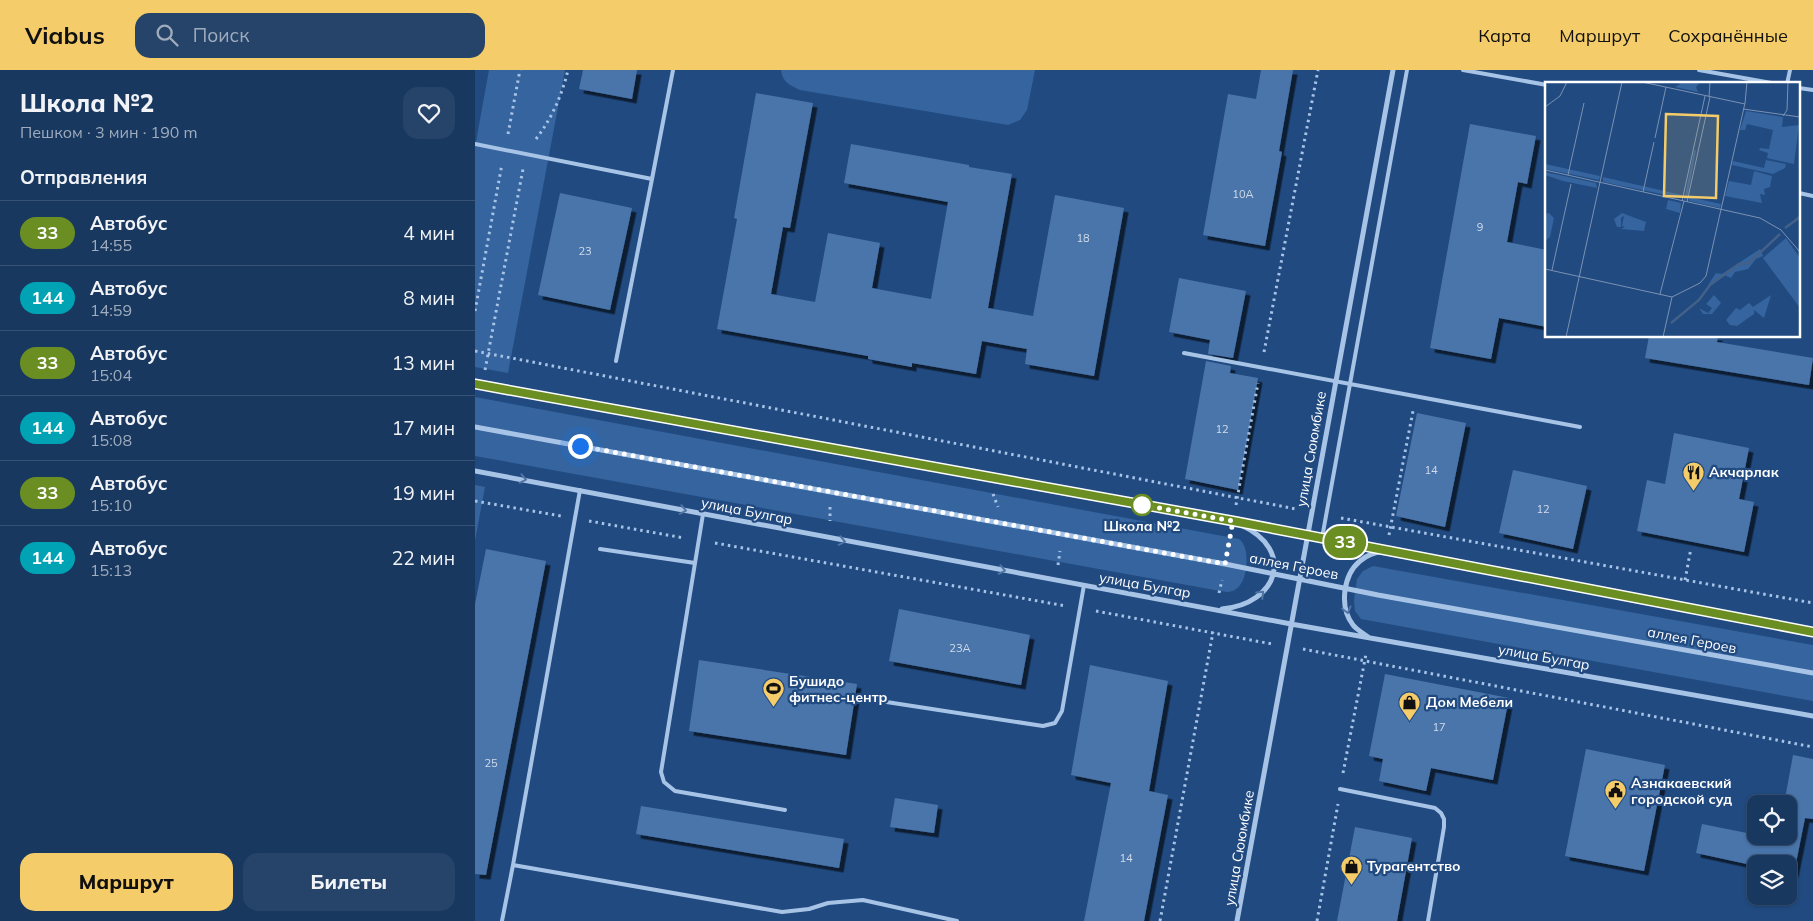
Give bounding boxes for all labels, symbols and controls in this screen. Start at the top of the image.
search box [135,13,485,58]
text: Viabus [25,20,105,50]
icon: search [153,21,181,49]
text: Поиск [193,23,249,47]
text: Карта [1478,24,1531,47]
text: Маршрут [1559,24,1640,47]
text: Сохранённые [1668,24,1788,47]
inset map [1545,82,1801,338]
button: heart [403,87,455,139]
text: Школа №2 [20,88,154,118]
text: Пешком · 3 мин · 190 m [20,122,198,142]
text: Отправления [20,165,147,189]
house number: 10А [1232,187,1254,201]
text: Автобус [90,211,168,235]
house number: 9 [1477,220,1483,234]
text: 33 [37,221,58,244]
text: 4 мин [403,221,455,245]
house number: 18 [1076,231,1090,245]
text: 14:55 [90,235,132,255]
house number: 23 [578,244,592,258]
text: Автобус [90,276,168,300]
text: 144 [31,286,64,309]
text: 8 мин [403,286,455,310]
text: 14:59 [90,300,132,320]
text: Автобус [90,341,168,365]
text: 33 [37,351,58,374]
text: 13 мин [392,351,455,375]
text: 15:04 [90,365,132,385]
street label: улица Сююмбике [1292,389,1330,508]
text: Автобус [90,406,168,430]
text: 144 [31,416,64,439]
text: 17 мин [392,416,455,440]
house number: 12 [1215,422,1229,436]
text: 15:08 [90,430,132,450]
your location [568,434,593,459]
restaurant icon: Акчарлак [1681,460,1705,491]
house number: 14 [1424,463,1438,477]
place label: Акчарлак [1709,463,1780,481]
text: Автобус [90,471,168,495]
one-way arrow [519,474,527,484]
text: 33 [37,481,58,504]
text: 19 мин [392,481,455,505]
street label: улица Булгар [700,493,794,529]
marker: Школа №2 [1131,494,1153,516]
text: 15:10 [90,495,132,515]
house number: 12 [1536,502,1550,516]
one-way arrow [678,504,687,514]
place label: Школа №2 [1104,517,1180,535]
line badge: 33 [1323,526,1367,558]
text: 33 [1334,530,1356,553]
one-way arrow [838,535,847,545]
text: Автобус [90,536,168,560]
text: 144 [31,546,64,569]
text: 22 мин [392,546,455,570]
street label: аллея Героев [1248,549,1340,583]
text: 15:13 [90,560,132,580]
one-way arrow [997,565,1006,575]
street label: улица Булгар [1098,568,1192,602]
one-way arrow [1255,590,1264,599]
one-way arrow [1341,605,1351,614]
street label: аллея Героев [1646,623,1738,657]
street label: улица Булгар [1497,640,1591,674]
house number: 23А [949,641,971,655]
place label: Бушидо фитнес-центр [789,672,888,706]
sports icon: Бушидо фитнес-центр [761,677,785,708]
shop icon: Дом Мебели [1398,690,1422,721]
place label: Дом Мебели [1426,693,1513,711]
house number: 17 [1432,720,1446,734]
house number: 25 [484,756,498,770]
place label: Азнакаевский городской суд [1631,774,1732,808]
public building icon: Азнакаевский городской суд [1603,779,1627,810]
street label: улица Сююмбике [1220,788,1258,907]
map controls [1747,795,1797,905]
button: locate [1747,795,1797,845]
house number: 14 [1119,851,1133,865]
button: Маршрут [20,853,233,911]
button: Билеты [243,853,455,911]
shop icon: Турагентство [1339,854,1363,885]
button: layers [1747,855,1797,905]
place label: Турагентство [1367,857,1461,875]

